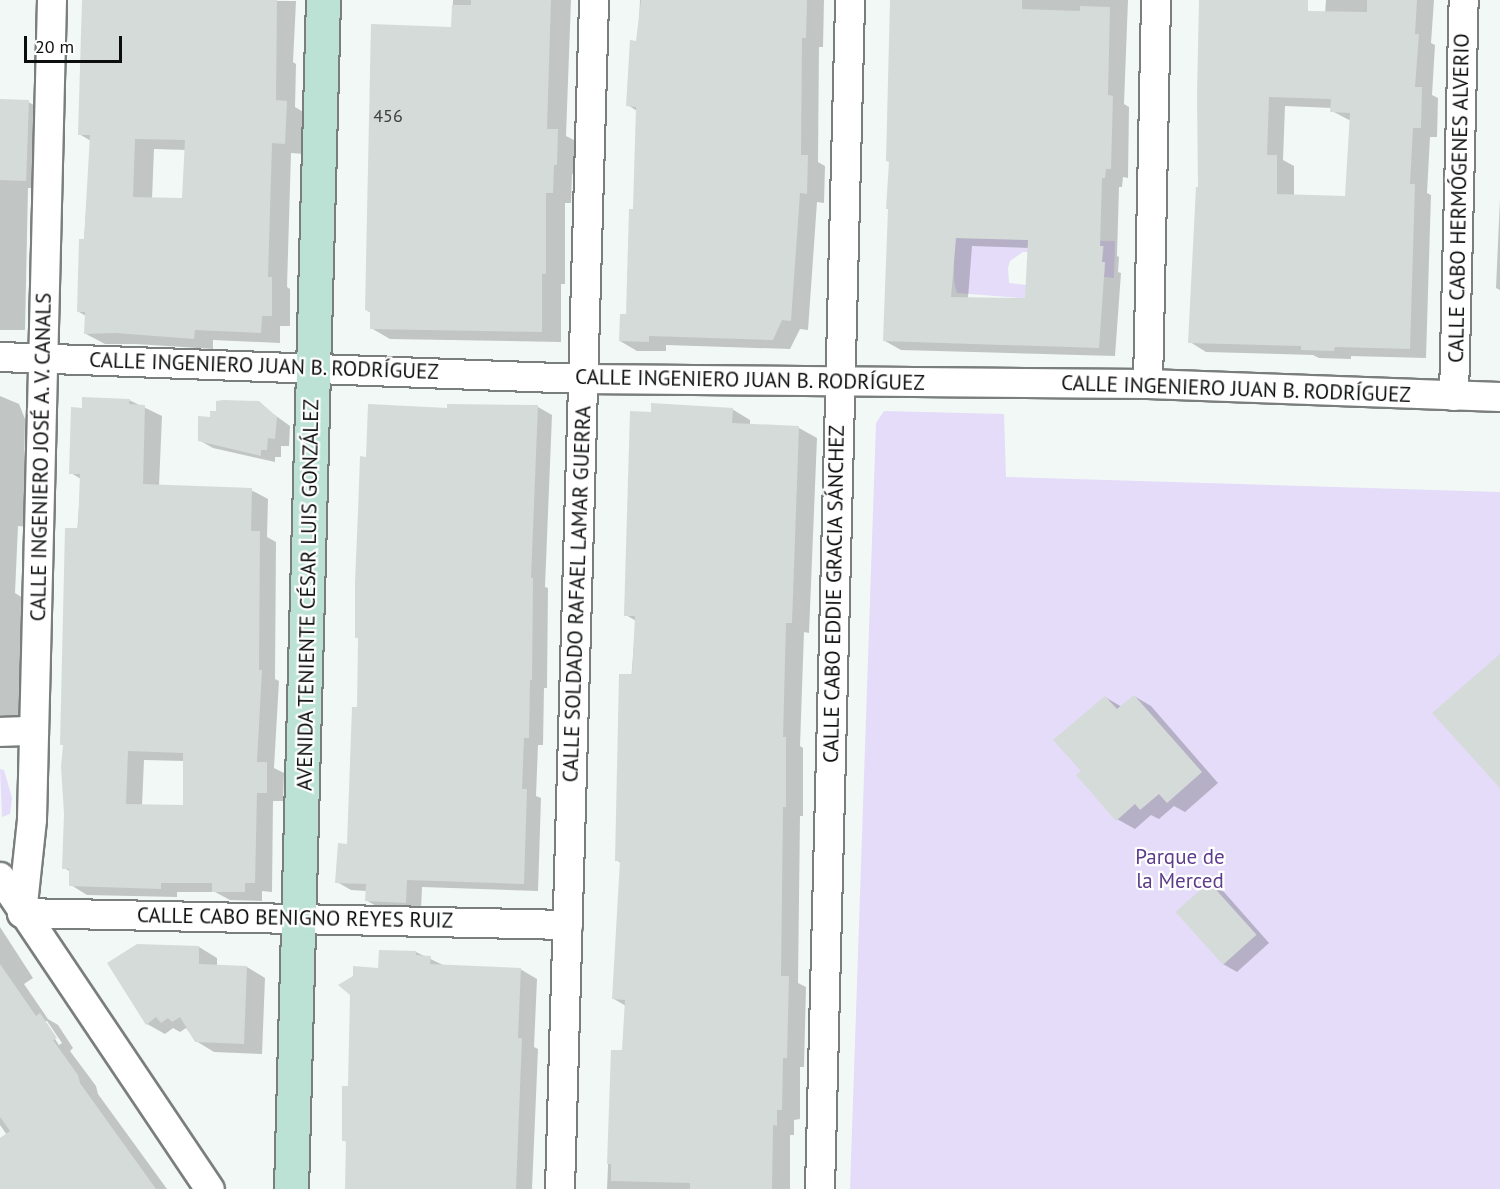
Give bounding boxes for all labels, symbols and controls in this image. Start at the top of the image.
scale bar [27,24,124,62]
street label: CALLE CABO HERMÓGENES ALVERIO [1444,33,1474,363]
text: 20 m [35,35,74,58]
house number: 456 [373,105,403,127]
street label: CALLE INGENIERO JOSÉ A. V. CANALS [25,290,57,624]
street label: CALLE INGENIERO JUAN B. RODRÍGUEZ [88,347,440,385]
street label: CALLE INGENIERO JUAN B. RODRÍGUEZ [574,364,926,396]
street label: CALLE INGENIERO JUAN B. RODRÍGUEZ [1060,370,1412,408]
street label: AVENIDA TENIENTE CÉSAR LUIS GONZÁLEZ [292,398,324,792]
street label: CALLE SOLDADO RAFAEL LAMAR GUERRA [558,405,596,783]
street label: CALLE CABO EDDIE GRACIA SÁNCHEZ [818,424,850,764]
park label: Parque de la Merced [1135,844,1225,894]
street label: CALLE CABO BENIGNO REYES RUIZ [137,903,453,933]

